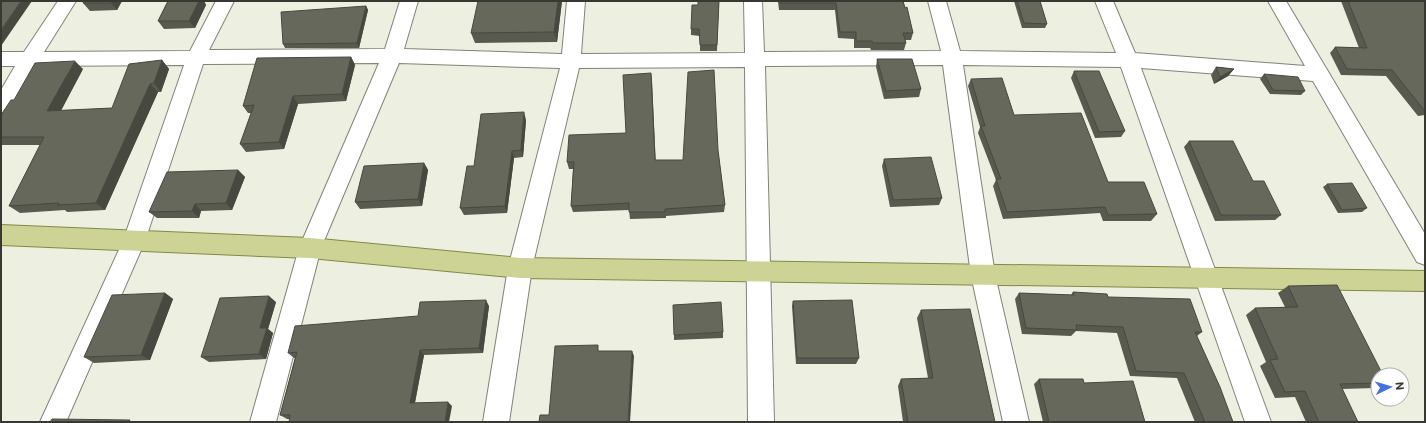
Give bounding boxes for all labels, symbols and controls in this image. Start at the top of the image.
north arrow [1370,367,1410,407]
text: N [1394,381,1407,391]

